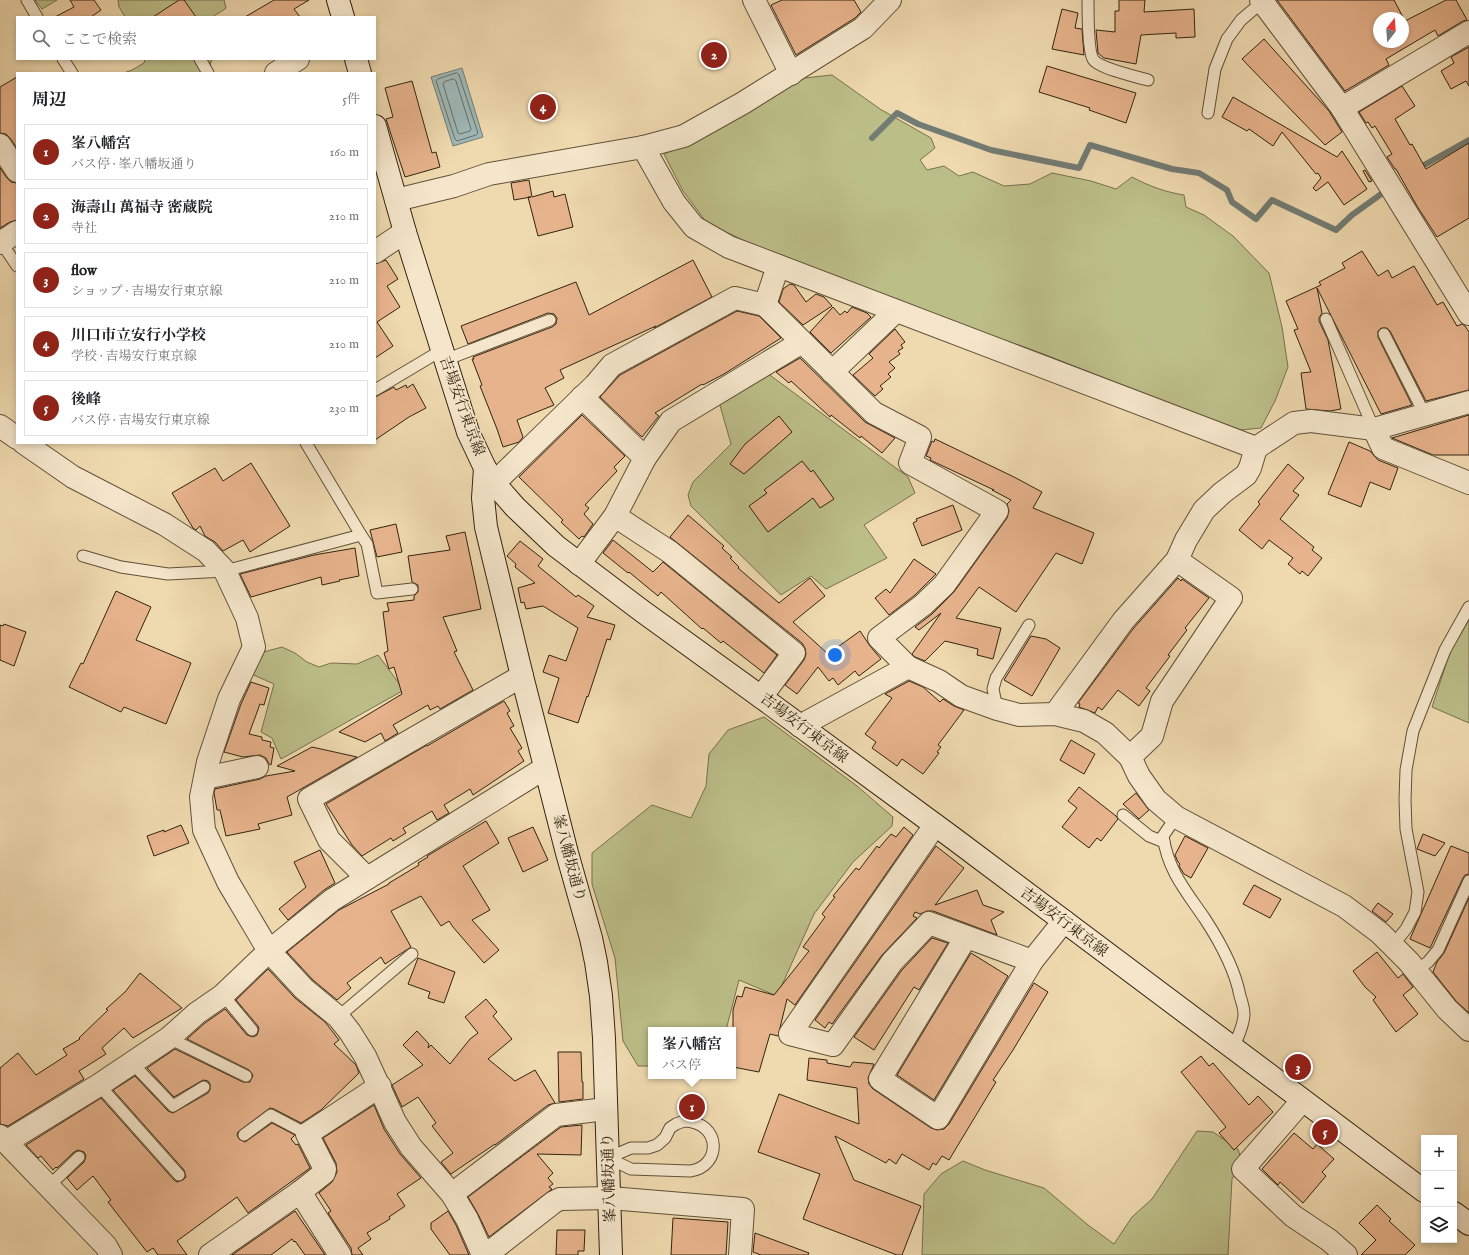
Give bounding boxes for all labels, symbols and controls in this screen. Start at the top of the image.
north arrow [1373,12,1409,48]
search box [16,16,376,60]
icon: search [30,27,52,49]
text: ここで検索 [62,30,137,49]
pin: 2 [701,40,727,70]
text: 周辺 [32,90,66,111]
text: 5件 [342,91,360,108]
pin: 4 [530,92,556,122]
text: 峯八幡宮 [71,134,131,153]
text: 1 [44,144,48,161]
text: 160 m [329,144,359,161]
text: バス停 · 峯八幡坂通り [71,156,197,173]
text: 海壽山 萬福寺 密蔵院 [71,198,213,217]
text: 2 [43,208,49,225]
text: 210 m [329,208,359,225]
text: 寺社 [71,220,97,237]
text: flow [71,261,97,280]
text: 3 [44,272,48,289]
text: 210 m [329,272,359,289]
text: ショップ · 吉場安行東京線 [71,283,222,300]
text: 川口市立安行小学校 [71,326,206,345]
text: 4 [43,336,49,353]
text: 210 m [329,336,359,353]
text: 学校 · 吉場安行東京線 [71,348,197,365]
street label: 吉場安行東京線 [435,353,489,459]
text: 後峰 [71,390,101,409]
text: 5 [44,400,48,417]
text: 230 m [329,400,359,417]
text: バス停 · 吉場安行東京線 [71,412,210,429]
your location [825,645,845,665]
street label: 吉場安行東京線 [756,689,852,767]
street label: 峯八幡坂通り [548,812,590,904]
street label: 吉場安行東京線 [1016,883,1112,961]
popup [648,1027,736,1079]
text: 峯八幡宮 [662,1035,722,1054]
pin: 3 [1285,1052,1311,1082]
text: バス停 [662,1057,701,1074]
pin: 1 [679,1092,705,1122]
pin: 5 [1312,1117,1338,1147]
street label: 峯八幡坂通り [598,1133,620,1223]
map controls [1421,1135,1457,1243]
button: + [1421,1135,1457,1171]
button: − [1421,1171,1457,1207]
button: layers [1421,1207,1457,1243]

